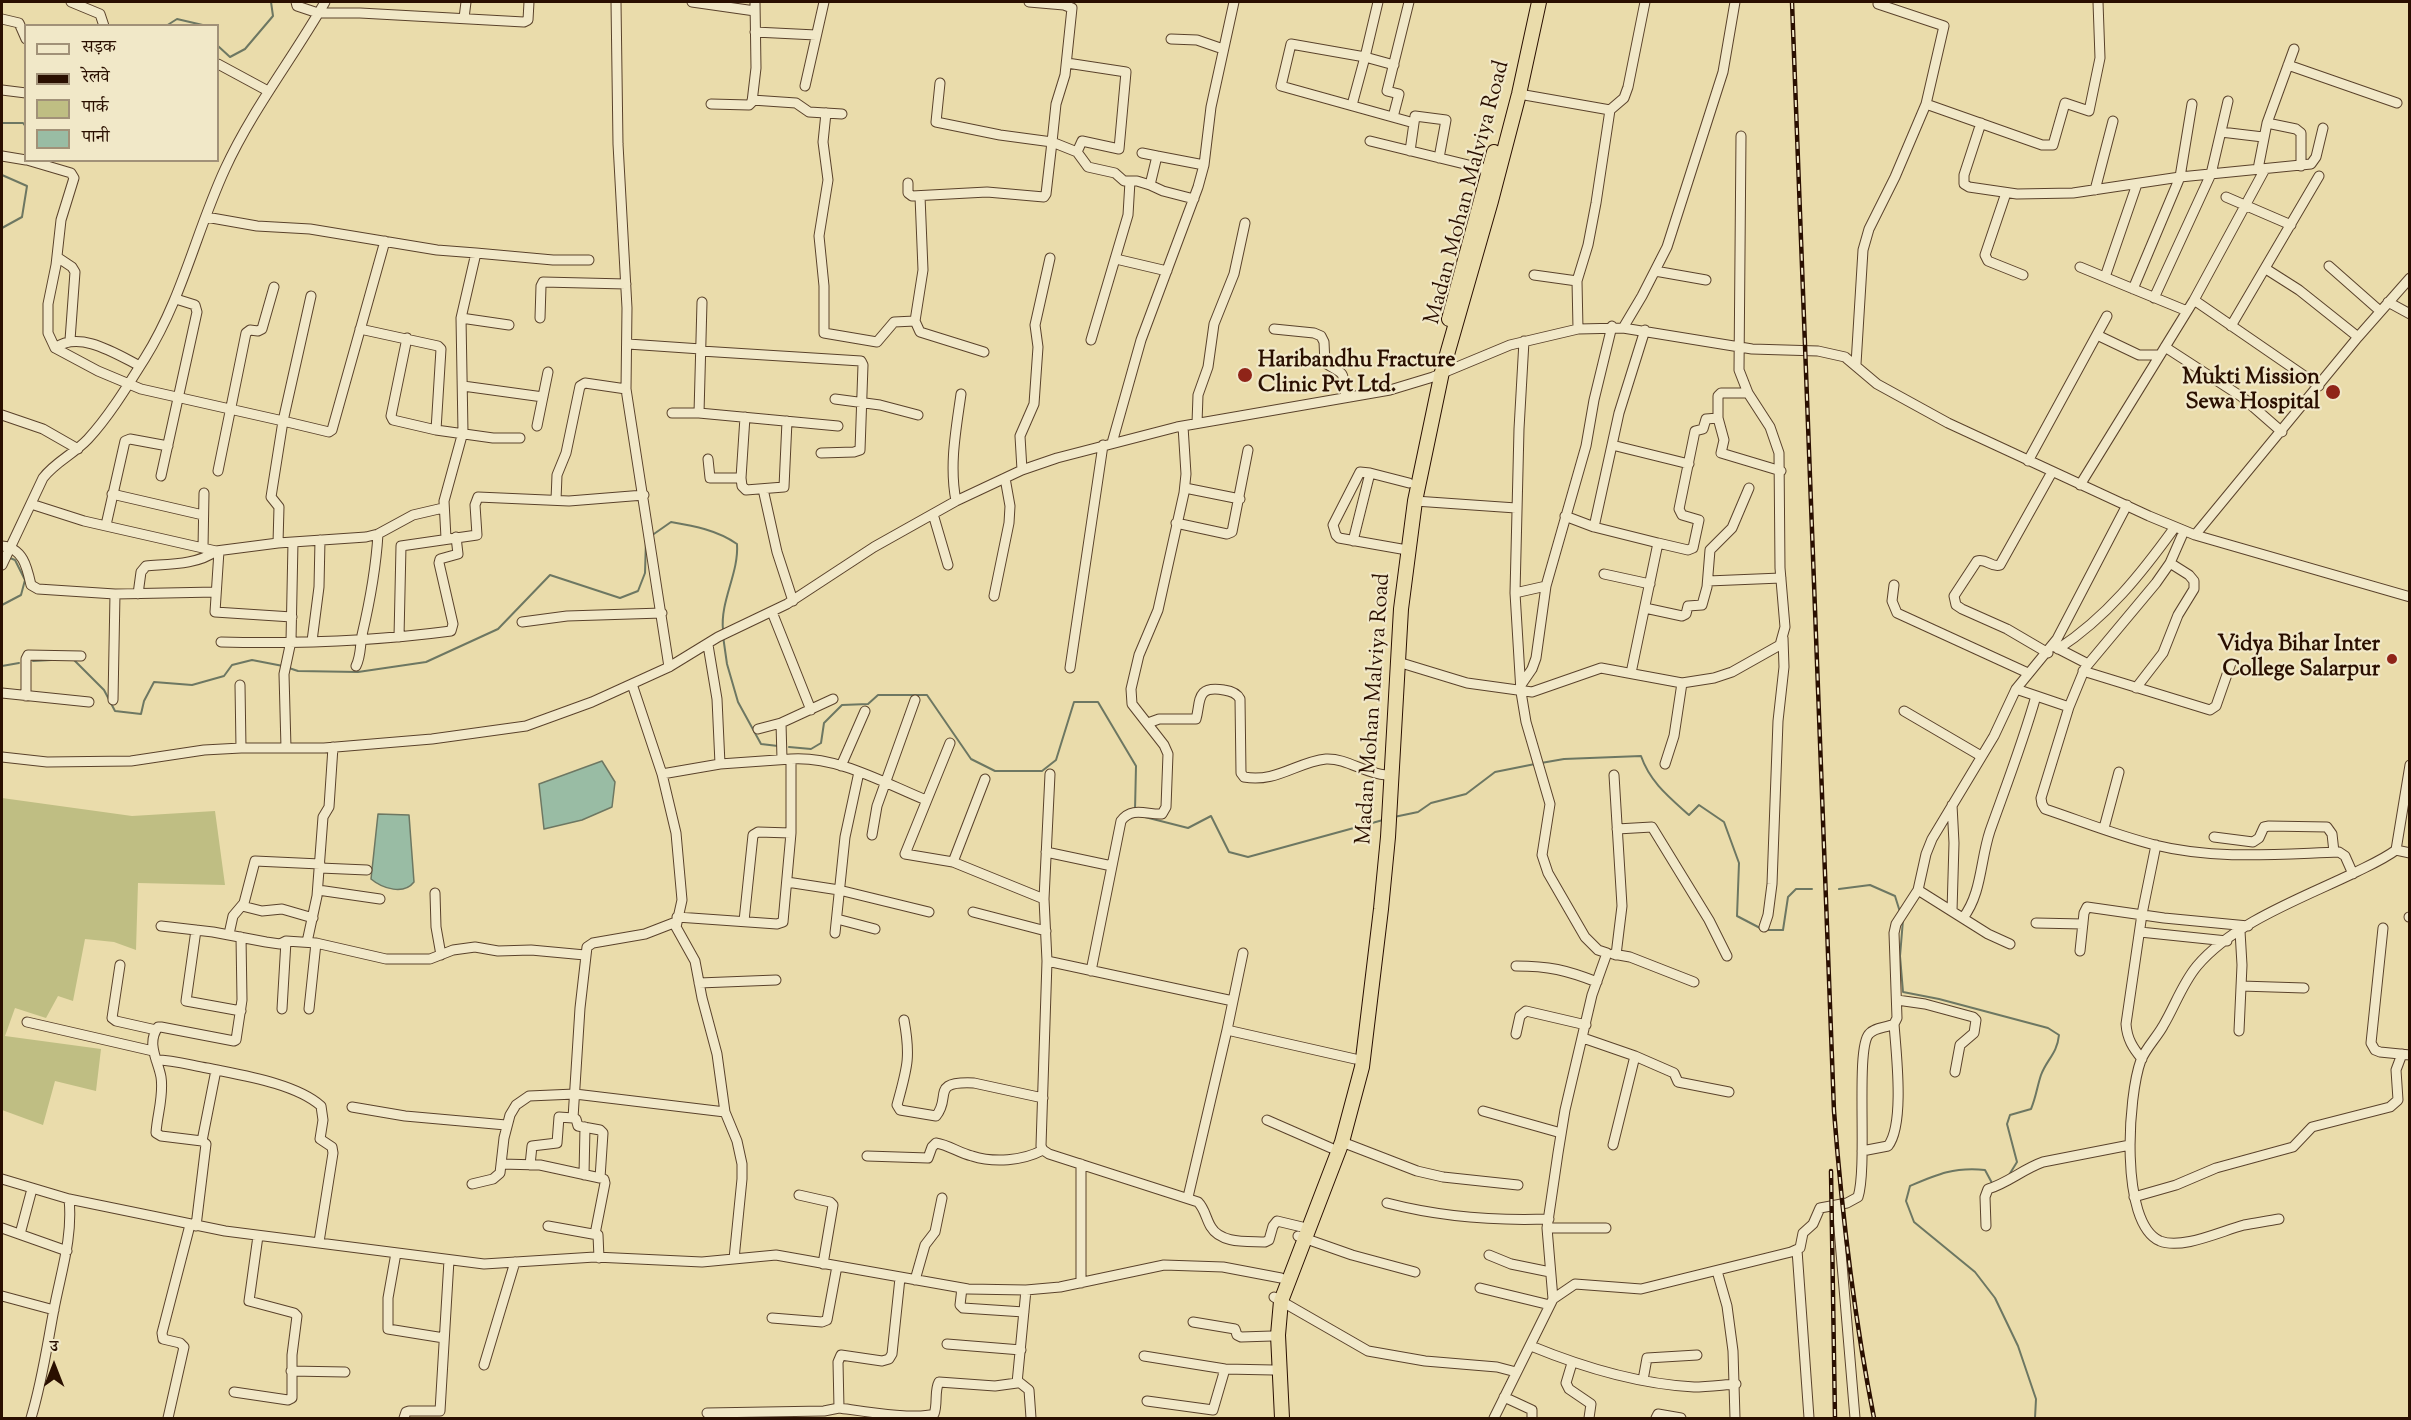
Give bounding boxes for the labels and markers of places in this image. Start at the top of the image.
place label: Haribandhu Fracture Clinic Pvt Ltd. [1258,349,1455,400]
marker: Haribandhu Fracture Clinic Pvt Ltd. [1236,366,1254,384]
place label: Mukti Mission Sewa Hospital [2182,366,2320,418]
marker: Mukti Mission Sewa Hospital [2324,383,2342,401]
place label: Vidya Bihar Inter College Salarpur [2218,633,2380,684]
marker: Vidya Bihar Inter College Salarpur [2385,652,2399,666]

